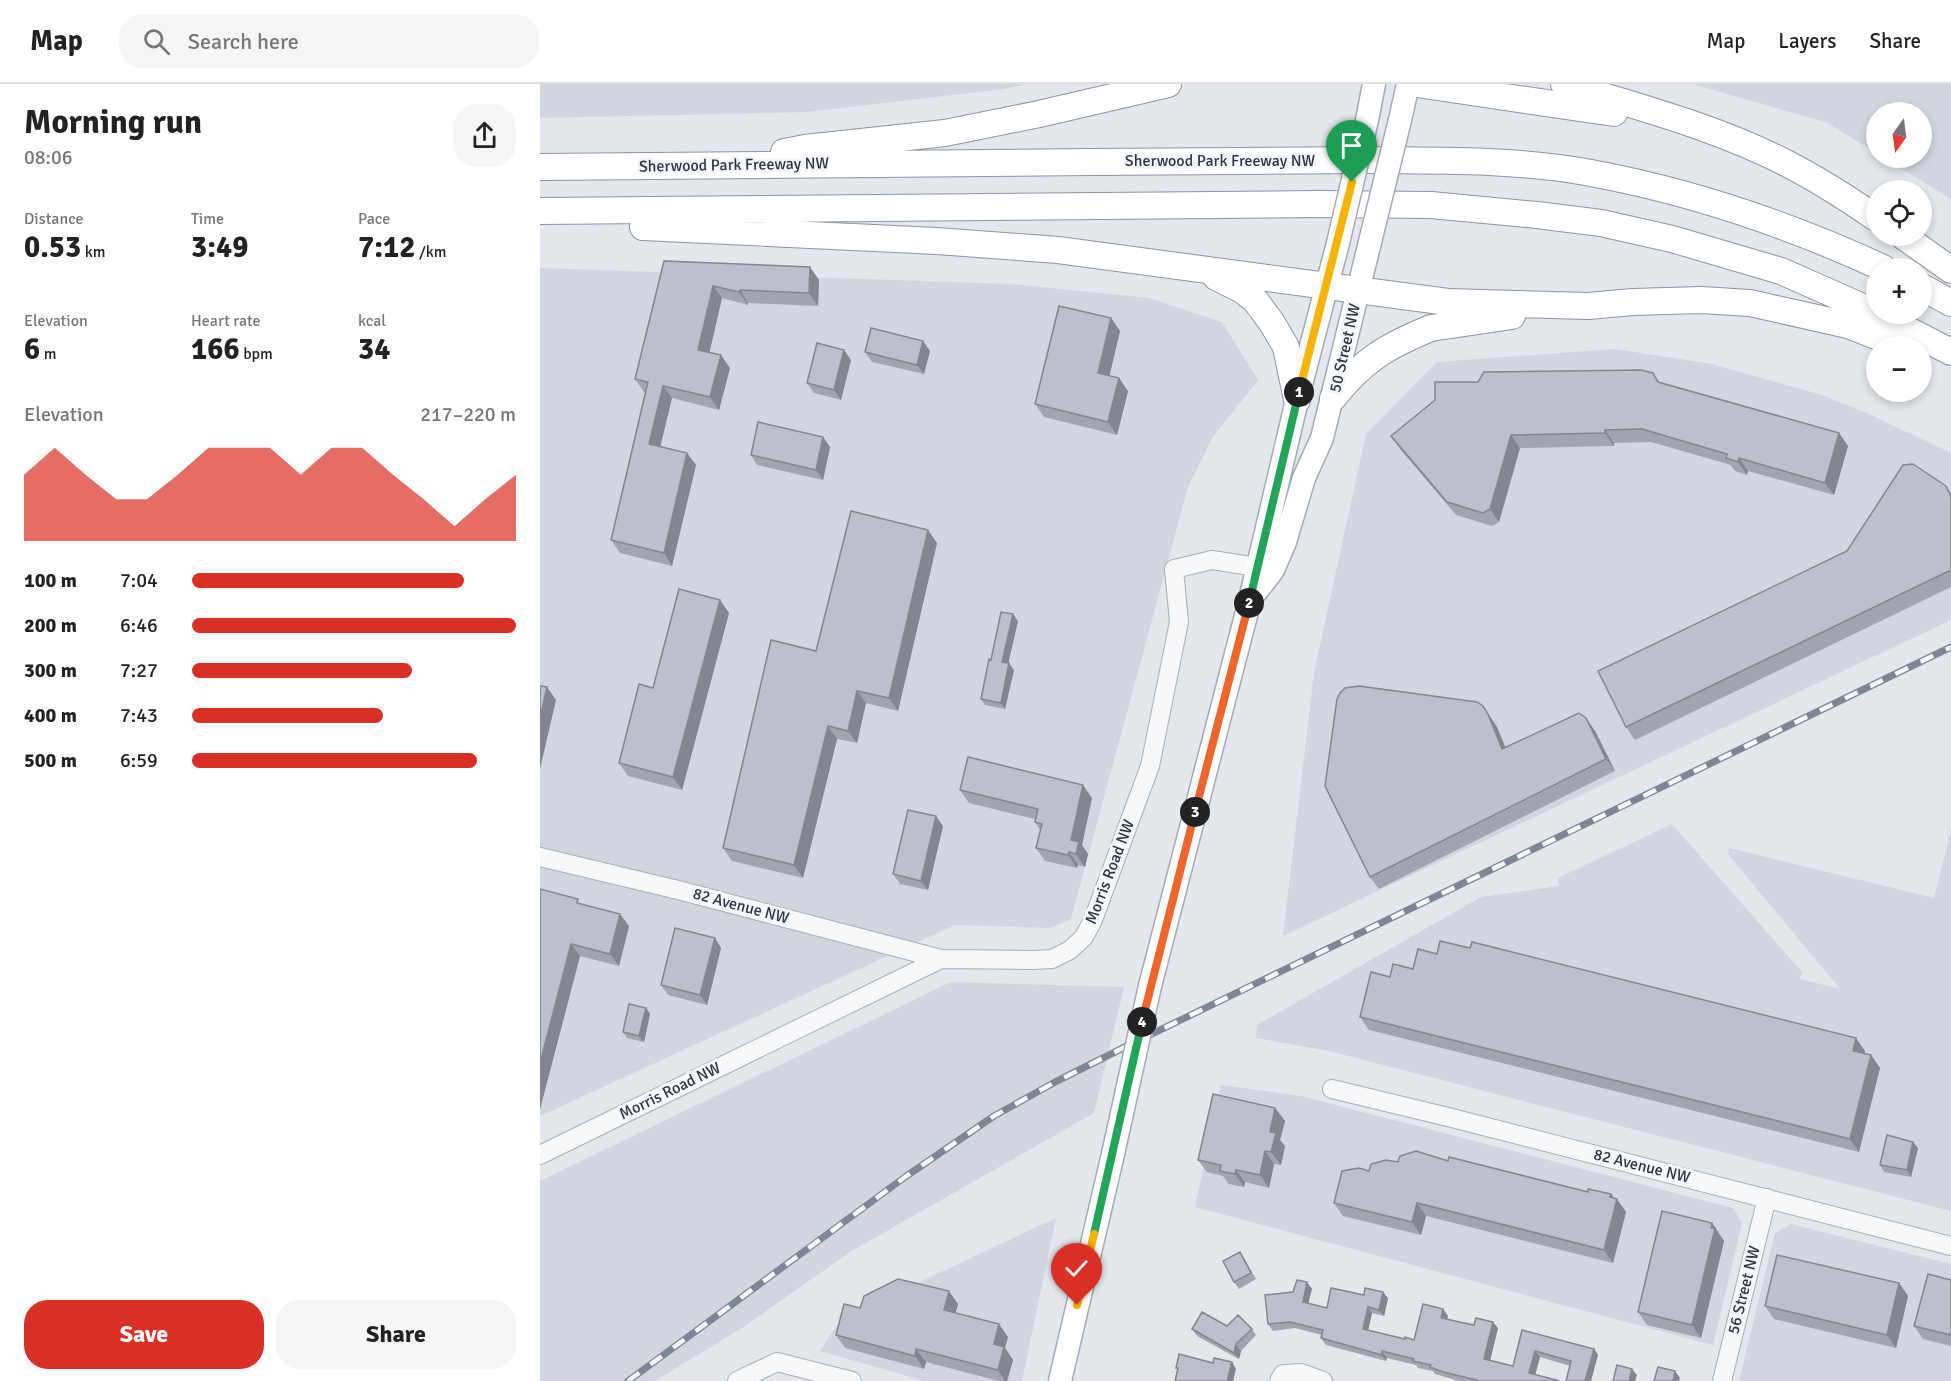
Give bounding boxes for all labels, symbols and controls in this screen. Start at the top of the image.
search box [119,14,539,68]
text: Map [30,24,83,58]
icon: search [140,25,173,58]
text: Search here [188,28,299,55]
text: Map [1707,28,1745,54]
text: Layers [1778,28,1836,54]
text: Share [1869,28,1921,54]
text: Morning run [24,102,202,143]
north arrow [1866,102,1932,168]
map controls [1866,102,1932,402]
button: share [453,104,516,167]
pin [1326,120,1377,182]
icon: arrive [1335,129,1368,162]
text: 08:06 [24,145,73,170]
street label: Sherwood Park Freeway NW [1125,151,1316,171]
street label: Sherwood Park Freeway NW [639,153,830,177]
button: locate [1866,180,1932,246]
text: Distance [24,209,84,229]
text: Time [191,209,224,229]
text: Pace [358,209,390,229]
text: 0.53 [24,229,81,266]
text: 3:49 [191,229,248,266]
text: 7:12 [358,229,415,266]
text: km [81,242,106,262]
text: /km [415,242,447,262]
button: + [1866,258,1932,324]
street label: 50 Street NW [1325,301,1365,394]
text: Elevation [24,311,88,331]
text: Heart rate [191,311,260,331]
text: kcal [358,311,386,331]
text: 6 [24,331,40,368]
text: 166 [191,331,240,368]
text: 34 [358,331,390,368]
button: − [1866,336,1932,402]
text: m [40,344,56,364]
text: bpm [240,344,273,364]
pin: 1 [1284,377,1314,407]
text: 1 [1295,382,1303,402]
text: Elevation [24,402,104,427]
text: 217–220 m [420,402,516,427]
text: 100 m [24,568,77,593]
text: 7:04 [120,568,158,593]
pin: 2 [1234,588,1264,618]
text: 2 [1245,593,1253,613]
text: 200 m [24,613,77,638]
text: 6:46 [120,613,158,638]
text: 300 m [24,658,77,683]
text: 7:27 [120,658,158,683]
text: 400 m [24,703,77,728]
text: 7:43 [120,703,158,728]
text: 500 m [24,748,77,773]
text: 6:59 [120,748,158,773]
pin: 3 [1180,797,1210,827]
text: 3 [1191,802,1199,822]
street label: Morris Road NW [1081,817,1139,927]
street label: 82 Avenue NW [691,884,792,929]
pin: 4 [1127,1007,1157,1037]
text: 4 [1138,1012,1146,1032]
street label: Morris Road NW [616,1058,724,1124]
street label: 82 Avenue NW [1592,1144,1693,1188]
pin [1051,1243,1102,1305]
street label: 56 Street NW [1723,1243,1765,1336]
icon: check [1060,1252,1093,1285]
button: Save [24,1300,264,1369]
button: Share [276,1300,516,1369]

